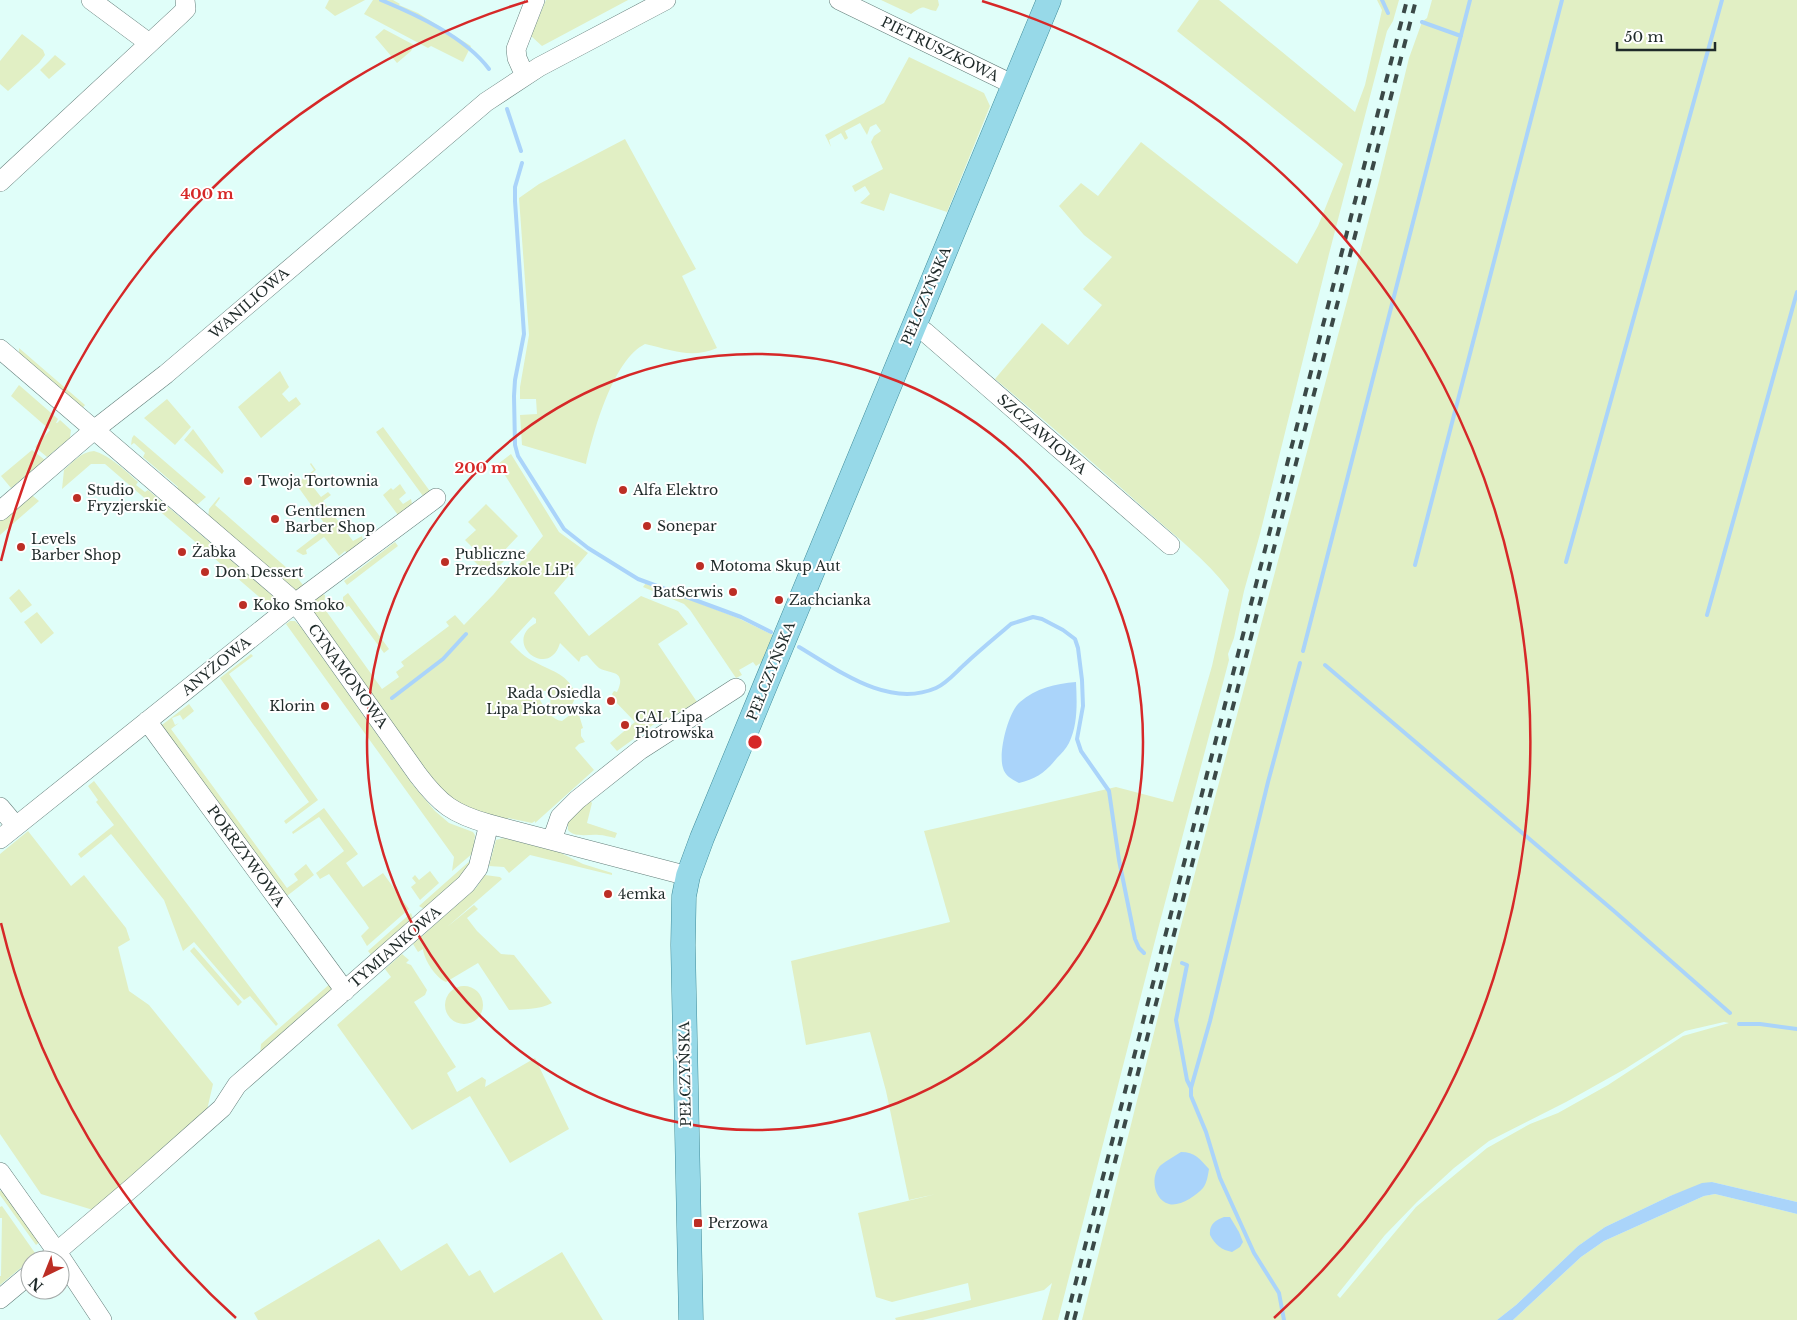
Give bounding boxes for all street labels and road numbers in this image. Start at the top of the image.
street label: PIETRUSZKOWA [878,13,1002,85]
street label: PEŁCZYŃSKA [896,243,955,348]
street label: WANILIOWA [205,263,293,343]
street label: SZCZAWIOWA [994,390,1091,478]
street label: PEŁCZYŃSKA [742,618,799,723]
street label: CYNAMONOWA [304,620,392,732]
street label: ANYŻOWA [177,633,254,700]
street label: POKRZYWOWA [203,802,289,910]
street label: TYMIANKOWA [346,902,445,992]
street label: PEŁCZYŃSKA [674,1021,695,1127]

